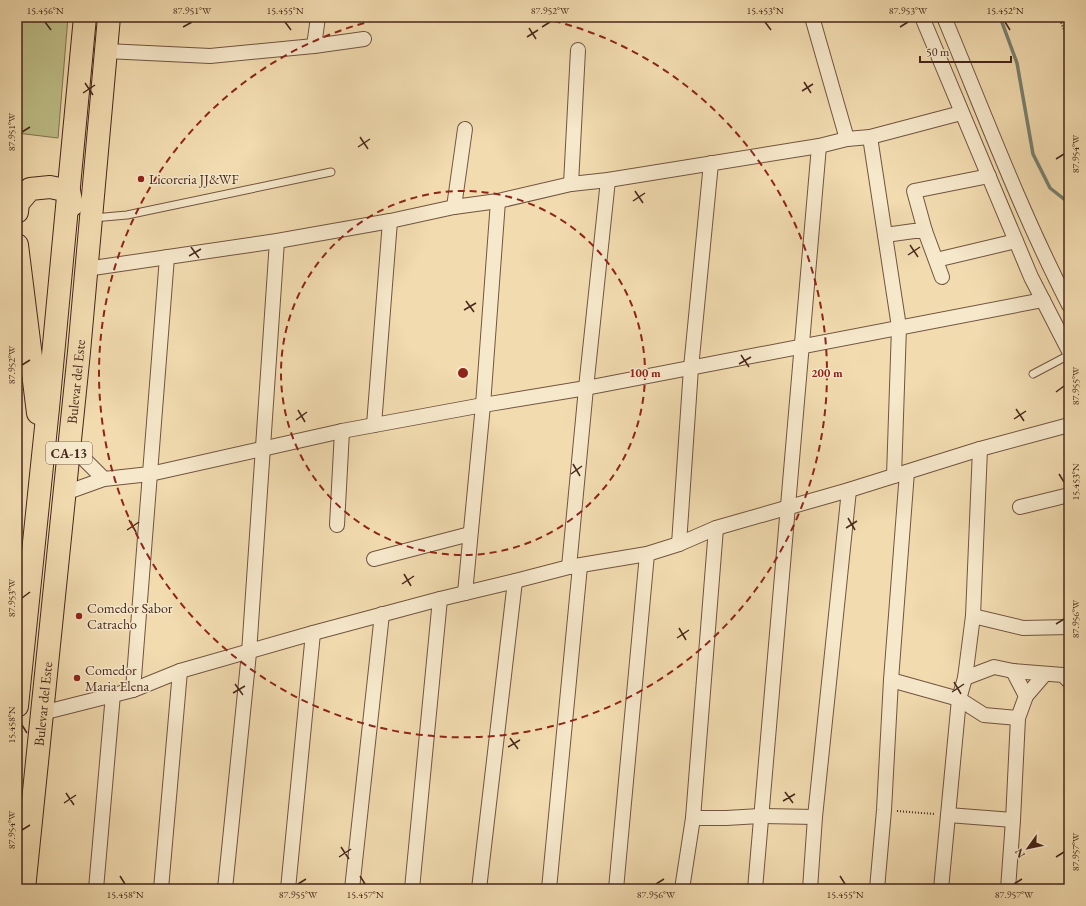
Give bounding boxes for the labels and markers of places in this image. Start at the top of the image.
place label: Licoreria JJ&WF [149,170,239,188]
marker: Licoreria JJ&WF [136,174,146,184]
centre of rings [456,366,470,380]
place label: Comedor Sabor Catracho [87,599,173,633]
marker: Comedor Sabor Catracho [74,611,84,621]
place label: Comedor Maria Elena [85,661,150,695]
marker: Comedor Maria Elena [72,673,82,683]

